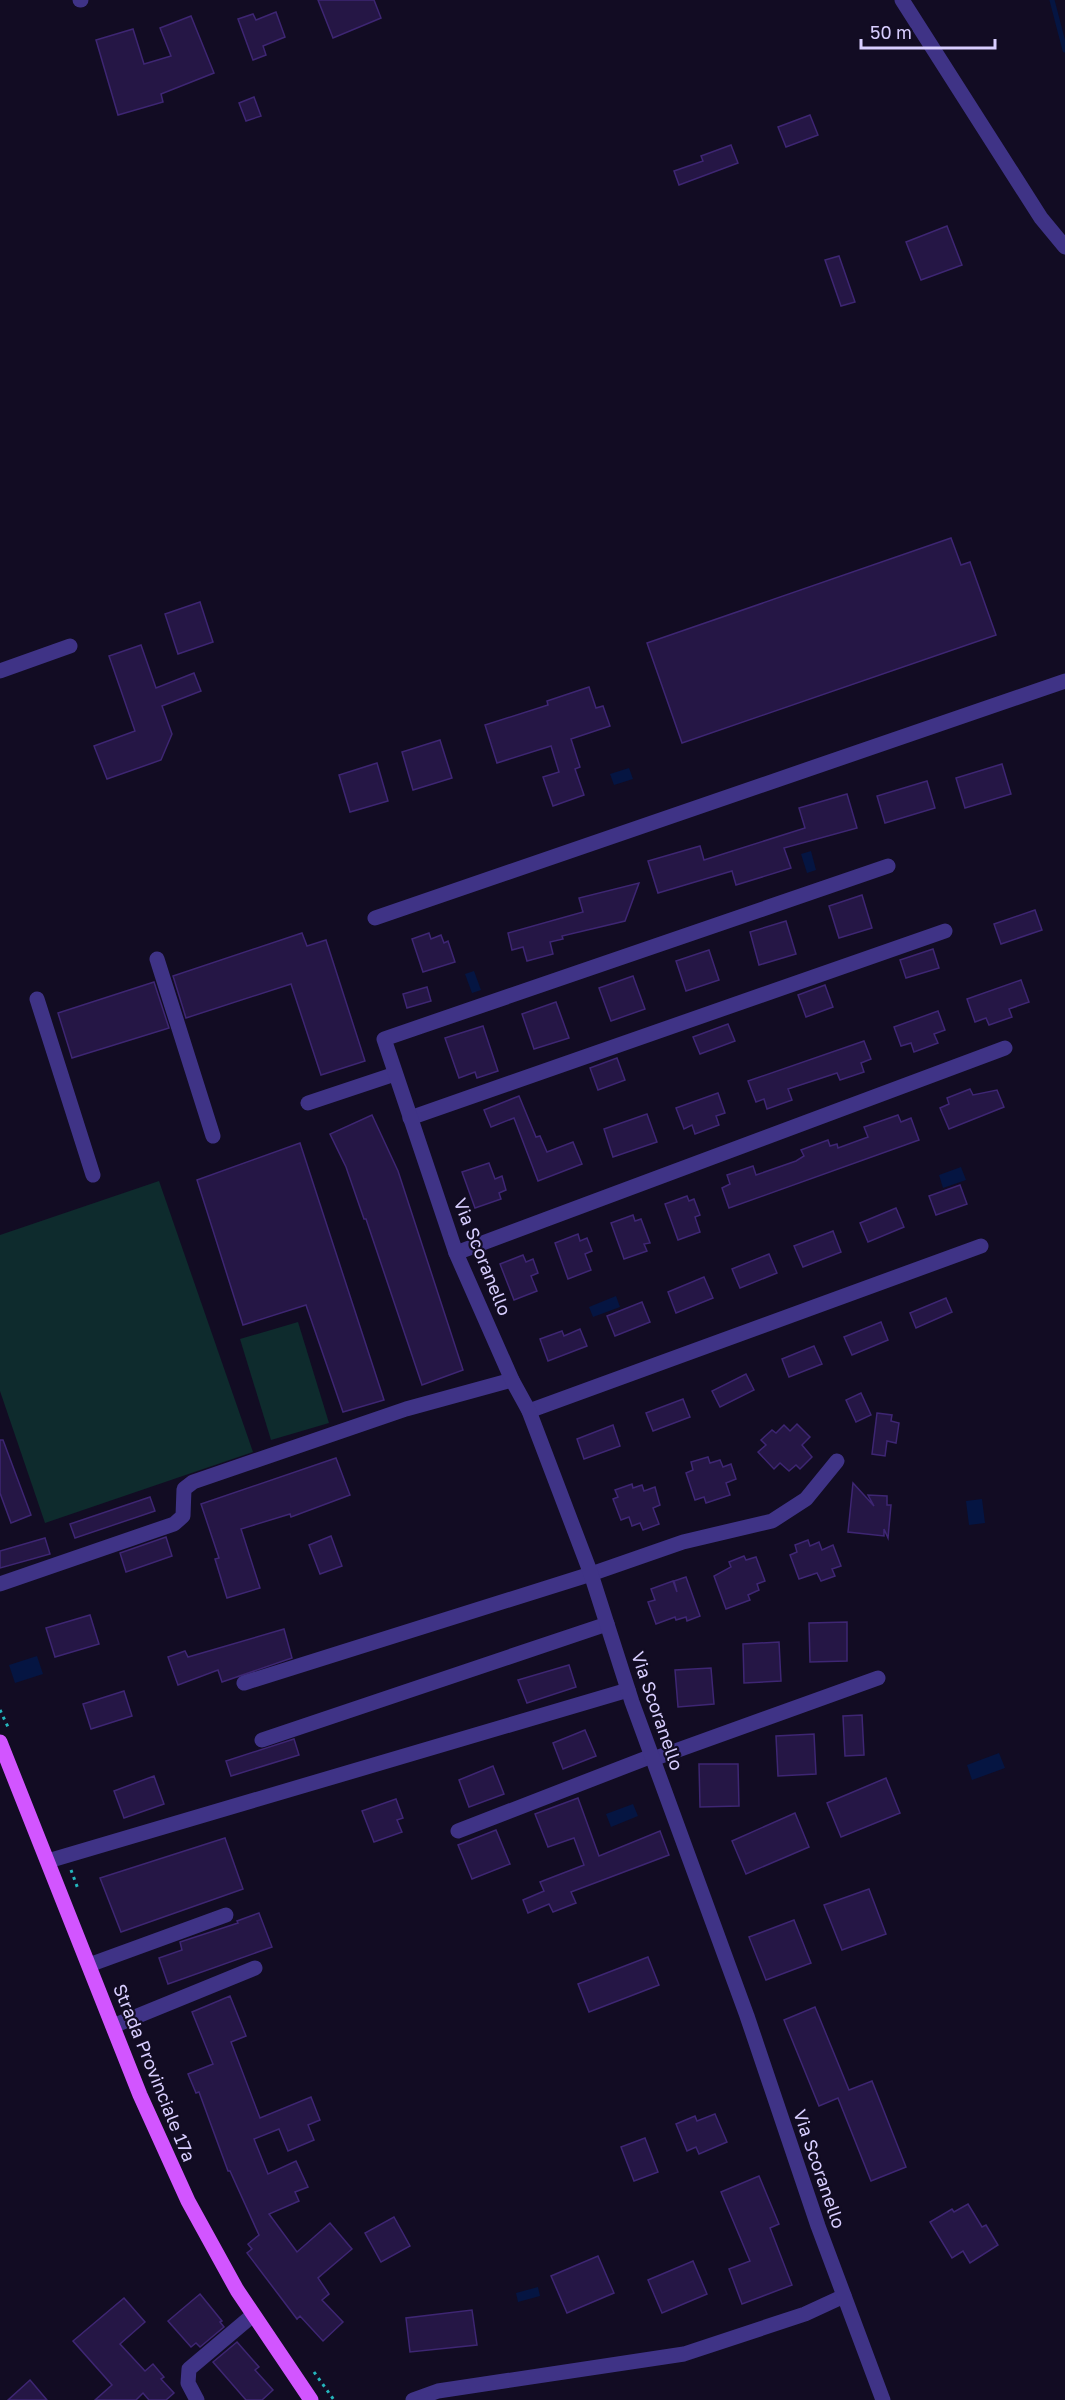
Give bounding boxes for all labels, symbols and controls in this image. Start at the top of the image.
scale bar [861,12,994,50]
text: 50 m [870,21,912,43]
street label: Via Scoranello [449,1195,516,1318]
street label: Via Scoranello [627,1648,689,1773]
street label: Strada Provinciale 17a [109,1980,201,2165]
street label: Via Scoranello [789,2106,851,2231]

